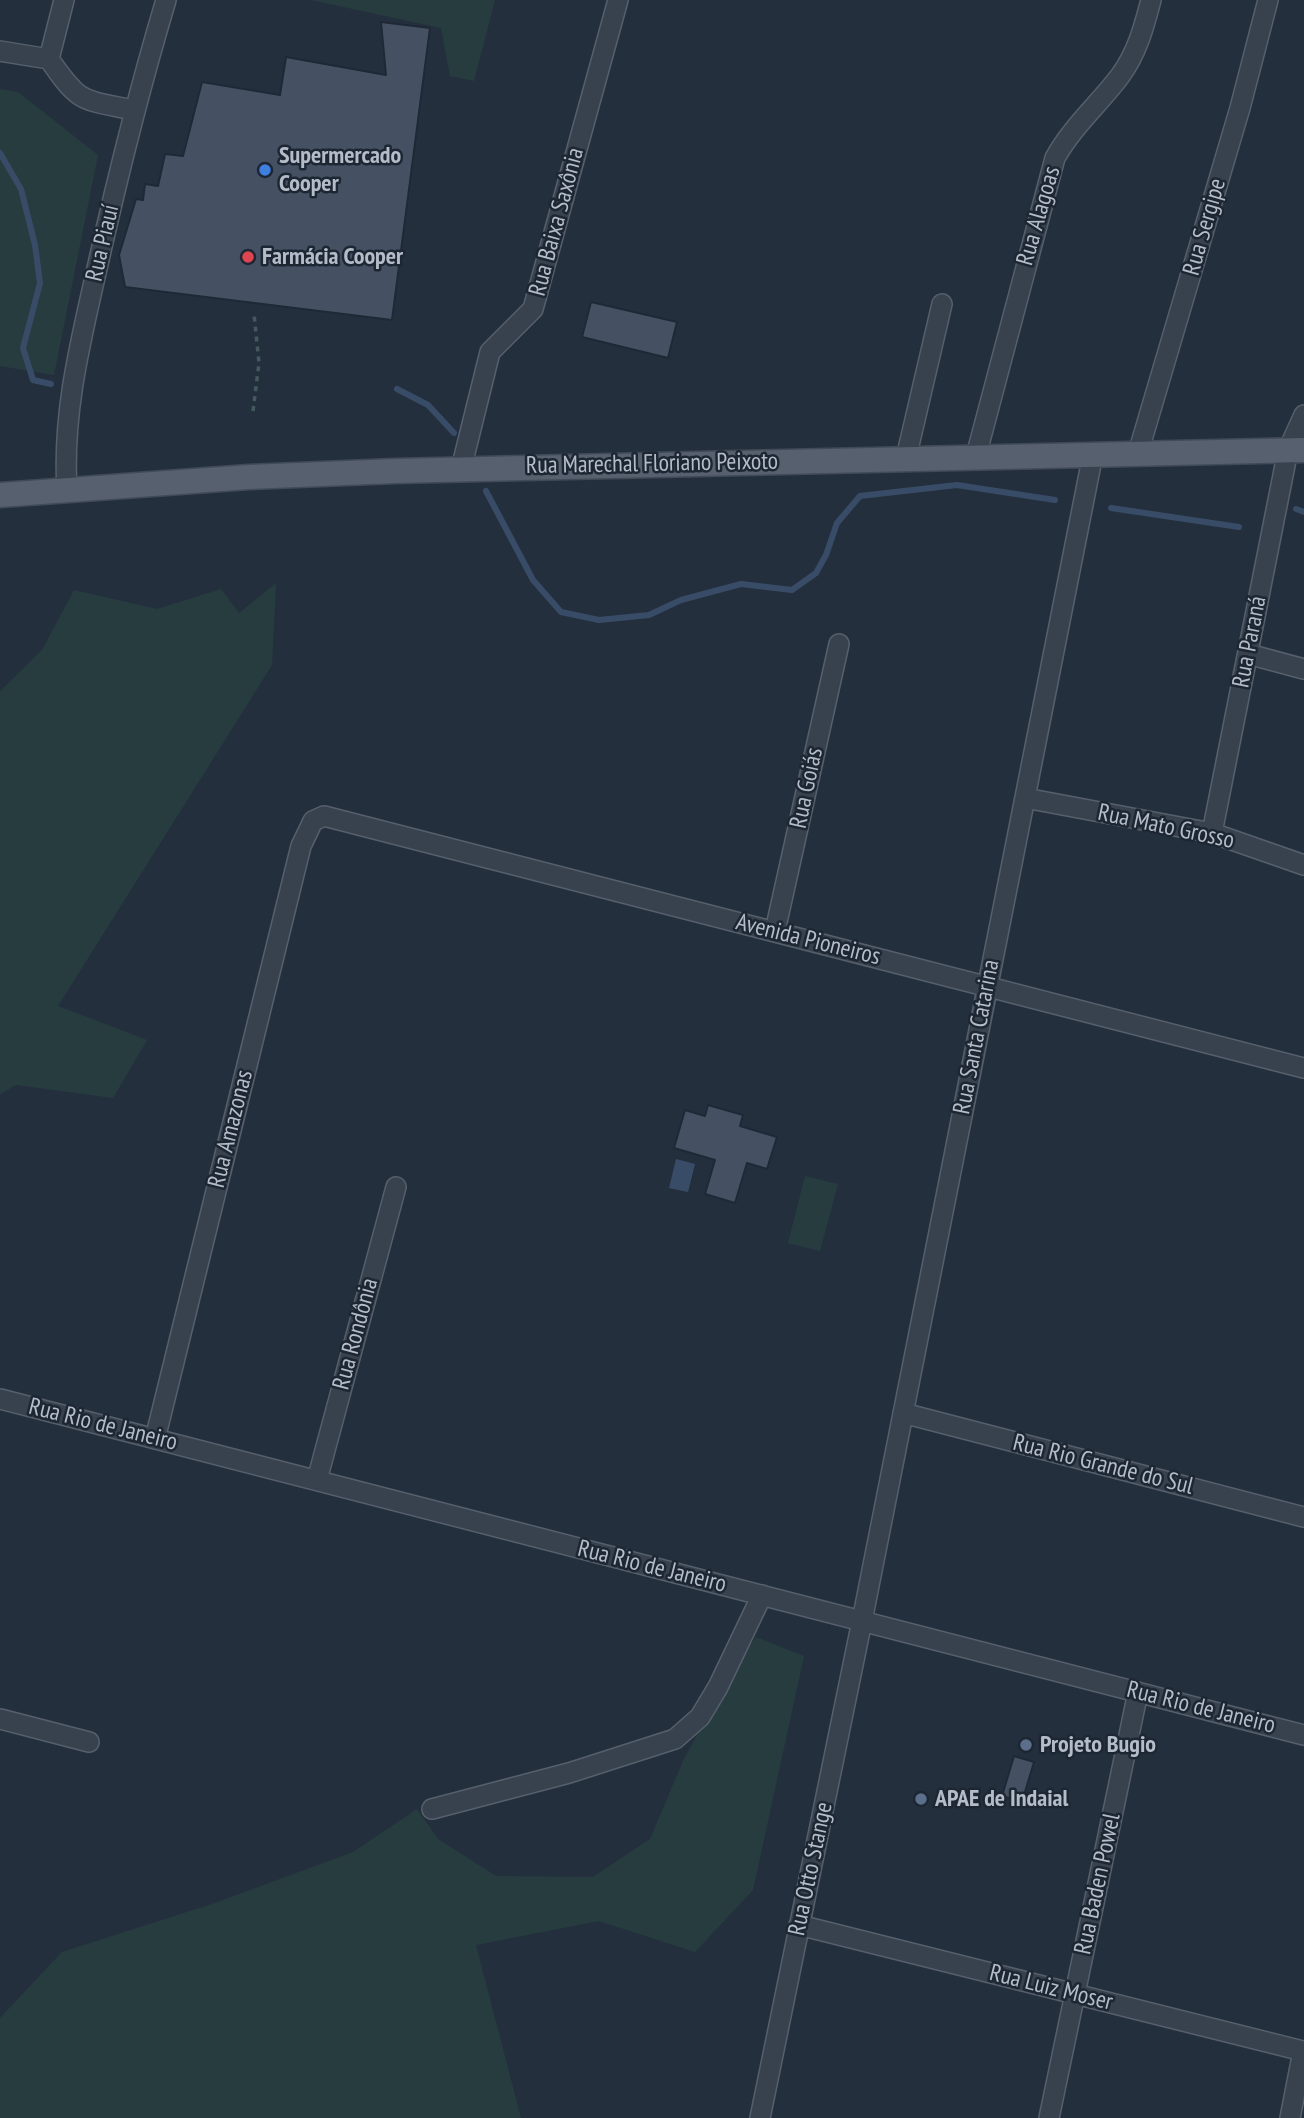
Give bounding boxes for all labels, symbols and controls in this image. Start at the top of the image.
place label: Supermercado Cooper [279,142,401,198]
street label: Rua Baixa Saxônia [523,145,591,299]
marker: Supermercado Cooper [257,162,273,178]
street label: Rua Alagoas [1011,163,1067,269]
street label: Rua Sergipe [1177,175,1233,279]
street label: Rua Piauí [80,202,126,284]
place label: Farmácia Cooper [262,243,403,271]
marker: Farmácia Cooper [240,249,256,265]
street label: Rua Marechal Floriano Peixoto [526,447,778,481]
street label: Rua Paraná [1227,594,1273,690]
street label: Rua Goiás [784,745,830,831]
street label: Rua Mato Grosso [1095,798,1237,856]
street label: Avenida Pioneiros [733,908,883,972]
street label: Rua Santa Catarina [948,957,1006,1117]
street label: Rua Amazonas [202,1067,260,1191]
street label: Rua Rondônia [327,1275,385,1393]
street label: Rua Rio de Janeiro [26,1393,180,1457]
street label: Rua Rio Grande do Sul [1010,1429,1196,1501]
street label: Rua Rio de Janeiro [575,1535,729,1599]
street label: Rua Rio de Janeiro [1124,1676,1278,1740]
place label: Projeto Bugio [1040,1731,1156,1759]
marker: Projeto Bugio [1018,1737,1034,1753]
place label: APAE de Indaial [935,1785,1068,1813]
marker: APAE de Indaial [913,1791,929,1807]
street label: Rua Otto Stange [783,1800,839,1938]
street label: Rua Baden Powel [1069,1811,1127,1957]
street label: Rua Luiz Moser [986,1959,1116,2017]

